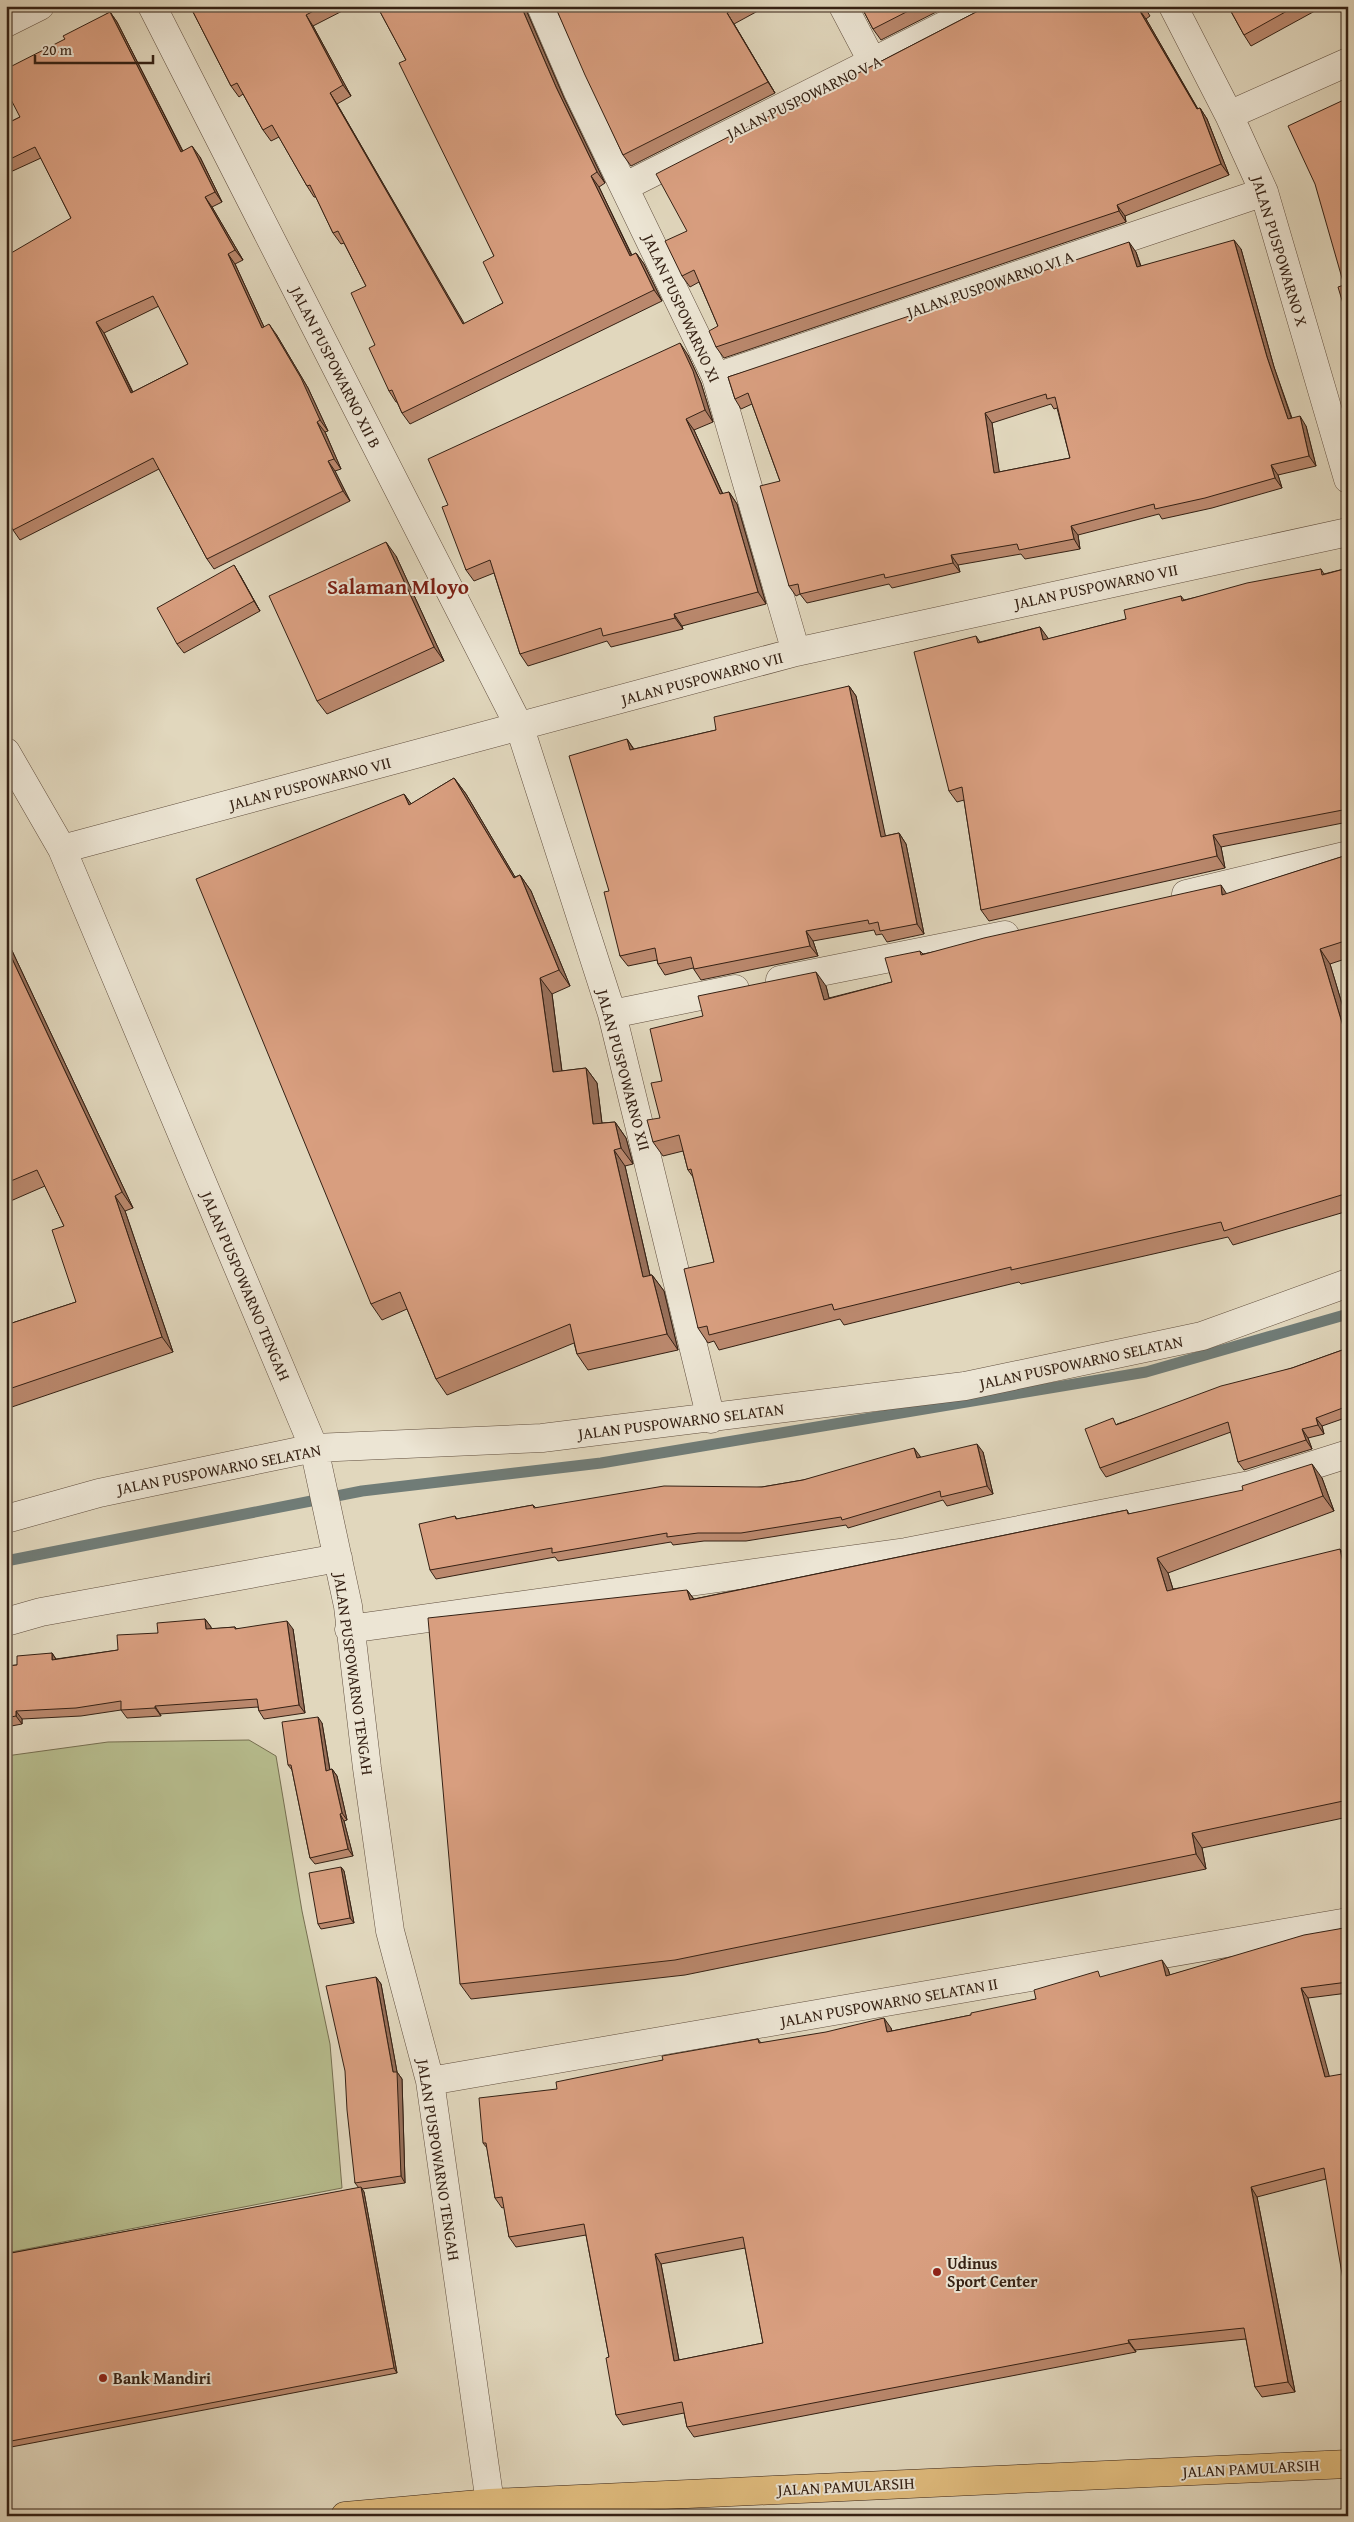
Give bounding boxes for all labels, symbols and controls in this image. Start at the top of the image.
scale bar [35,32,152,64]
text: 20 m [42,39,73,60]
street label: JALAN PUSPOWARNO V A [720,49,886,146]
street label: JALAN PUSPOWARNO X [1245,171,1314,329]
street label: JALAN PUSPOWARNO XI [636,228,727,386]
street label: JALAN PUSPOWARNO VI A [901,244,1077,324]
street label: JALAN PUSPOWARNO XII B [284,280,387,452]
street label: JALAN PUSPOWARNO VII [1010,557,1180,615]
district label: Salaman Mloyo [327,571,469,602]
street label: JALAN PUSPOWARNO VII [616,645,786,712]
street label: JALAN PUSPOWARNO VII [224,750,394,817]
street label: JALAN PUSPOWARNO XII [590,985,657,1153]
street label: JALAN PUSPOWARNO TENGAH [194,1186,297,1385]
street label: JALAN PUSPOWARNO SELATAN [975,1329,1185,1396]
street label: JALAN PUSPOWARNO SELATAN [575,1396,786,1446]
street label: JALAN PUSPOWARNO SELATAN [113,1437,324,1501]
street label: JALAN PUSPOWARNO TENGAH [328,1569,380,1777]
street label: JALAN PUSPOWARNO SELATAN II [776,1971,1000,2033]
street label: JALAN PUSPOWARNO TENGAH [411,2056,467,2263]
place label: Udinus Sport Center [947,2251,1038,2293]
marker: Udinus Sport Center [931,2266,943,2278]
place label: Bank Mandiri [113,2366,211,2390]
marker: Bank Mandiri [97,2372,109,2384]
street label: JALAN PAMULARSIH [1180,2452,1321,2484]
street label: JALAN PAMULARSIH [775,2470,916,2502]

